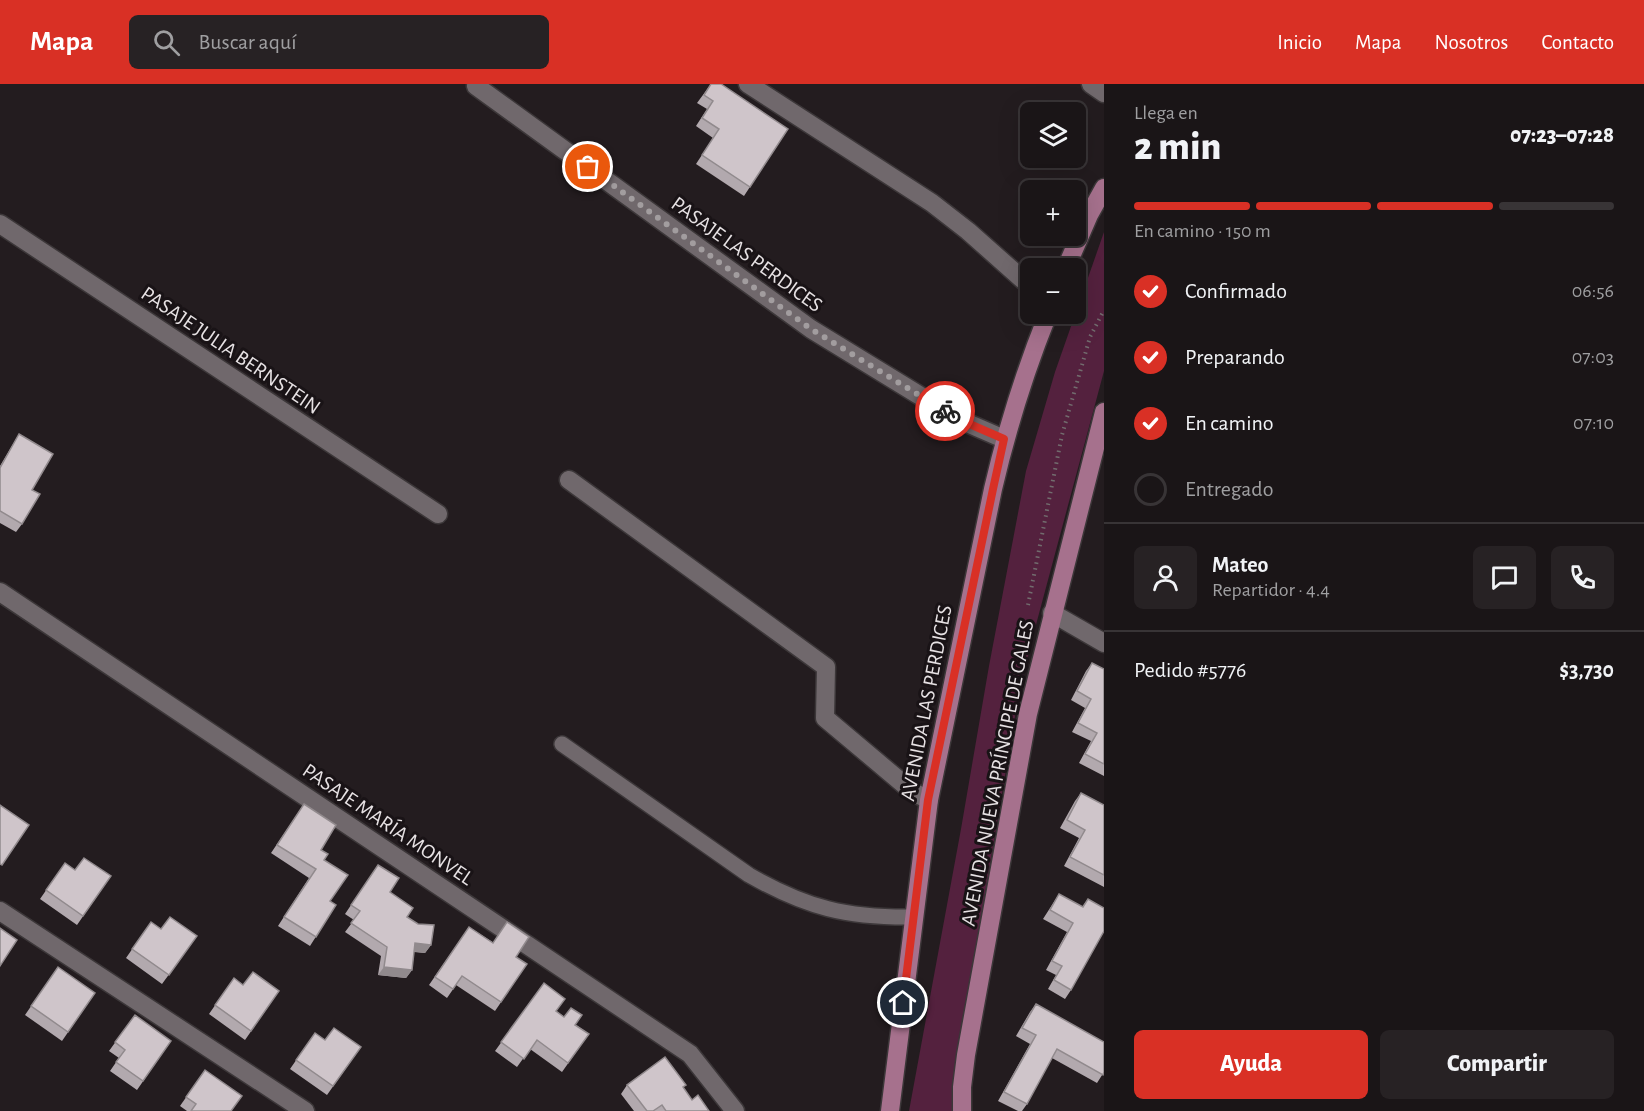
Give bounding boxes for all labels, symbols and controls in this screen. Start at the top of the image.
search box [129,15,549,69]
icon: search [150,26,183,59]
text: Mapa [30,28,93,56]
text: Buscar aquí [198,31,297,53]
text: Inicio [1277,32,1322,53]
text: Mapa [1355,32,1402,53]
text: Nosotros [1435,32,1508,53]
text: Contacto [1541,32,1614,53]
map controls [1020,102,1086,324]
button: layers [1020,102,1086,168]
text: Llega en [1134,103,1198,123]
text: 07:23–07:28 [1510,124,1614,146]
text: 2 min [1134,128,1221,167]
pin [562,141,613,192]
icon: bag [571,150,604,183]
button: + [1020,180,1086,246]
street label: PASAJE LAS PERDICES [667,193,826,316]
text: En camino · 150 m [1134,221,1271,241]
button: − [1020,258,1086,324]
icon: check [1134,275,1167,308]
text: Confirmado [1185,280,1287,302]
text: 06:56 [1572,281,1614,301]
street label: PASAJE JULIA BERNSTEIN [137,283,324,418]
icon: check [1134,341,1167,374]
text: Preparando [1185,346,1285,368]
text: 07:03 [1572,347,1614,367]
courier [915,381,975,441]
icon: bike [929,395,962,428]
icon: check [1134,407,1167,440]
text: En camino [1185,412,1274,434]
text: 07:10 [1573,413,1614,433]
text: Entregado [1185,478,1274,500]
button: person [1134,546,1197,609]
button: chat [1473,546,1536,609]
button: phone [1551,546,1614,609]
text: Mateo [1212,554,1268,576]
text: Repartidor · 4.4 [1212,580,1330,600]
street label: AVENIDA LAS PERDICES [897,603,956,803]
street label: AVENIDA NUEVA PRÍNCIPE DE GALES [956,618,1037,928]
text: Pedido #5776 [1134,659,1246,681]
text: $3,730 [1559,659,1614,681]
street label: PASAJE MARÍA MONVEL [299,758,478,889]
pin [877,977,928,1028]
icon: home [886,986,919,1019]
button: Ayuda [1134,1030,1368,1099]
button: Compartir [1380,1030,1614,1099]

